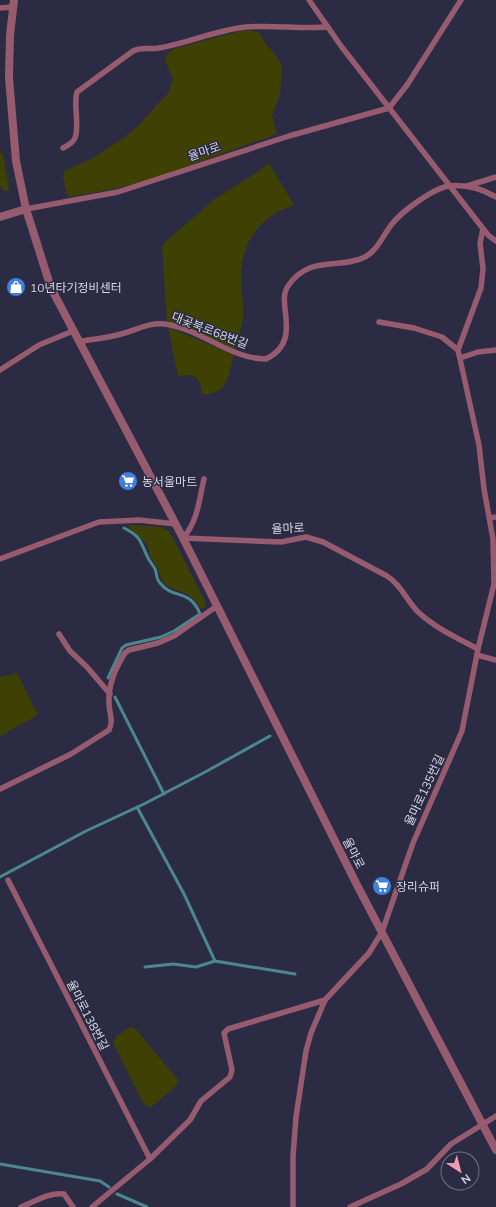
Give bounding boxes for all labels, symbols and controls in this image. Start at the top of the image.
street label: 율마로 [186,139,222,163]
shop icon: 10년타기정비센터 [5,276,27,298]
place label: 10년타기정비센터 [30,280,122,295]
street label: 대곶북로68번길 [170,309,250,351]
supermarket icon: 농서울마트 [117,470,139,492]
place label: 농서울마트 [142,474,197,489]
street label: 율마로 [271,520,305,536]
street label: 율마로135번길 [401,752,447,828]
street label: 율마로 [340,835,368,871]
supermarket icon: 장리슈퍼 [371,875,393,897]
place label: 장리슈퍼 [396,879,440,894]
street label: 율마로138번길 [64,977,112,1053]
north arrow [440,1151,480,1191]
text: N [458,1171,473,1187]

